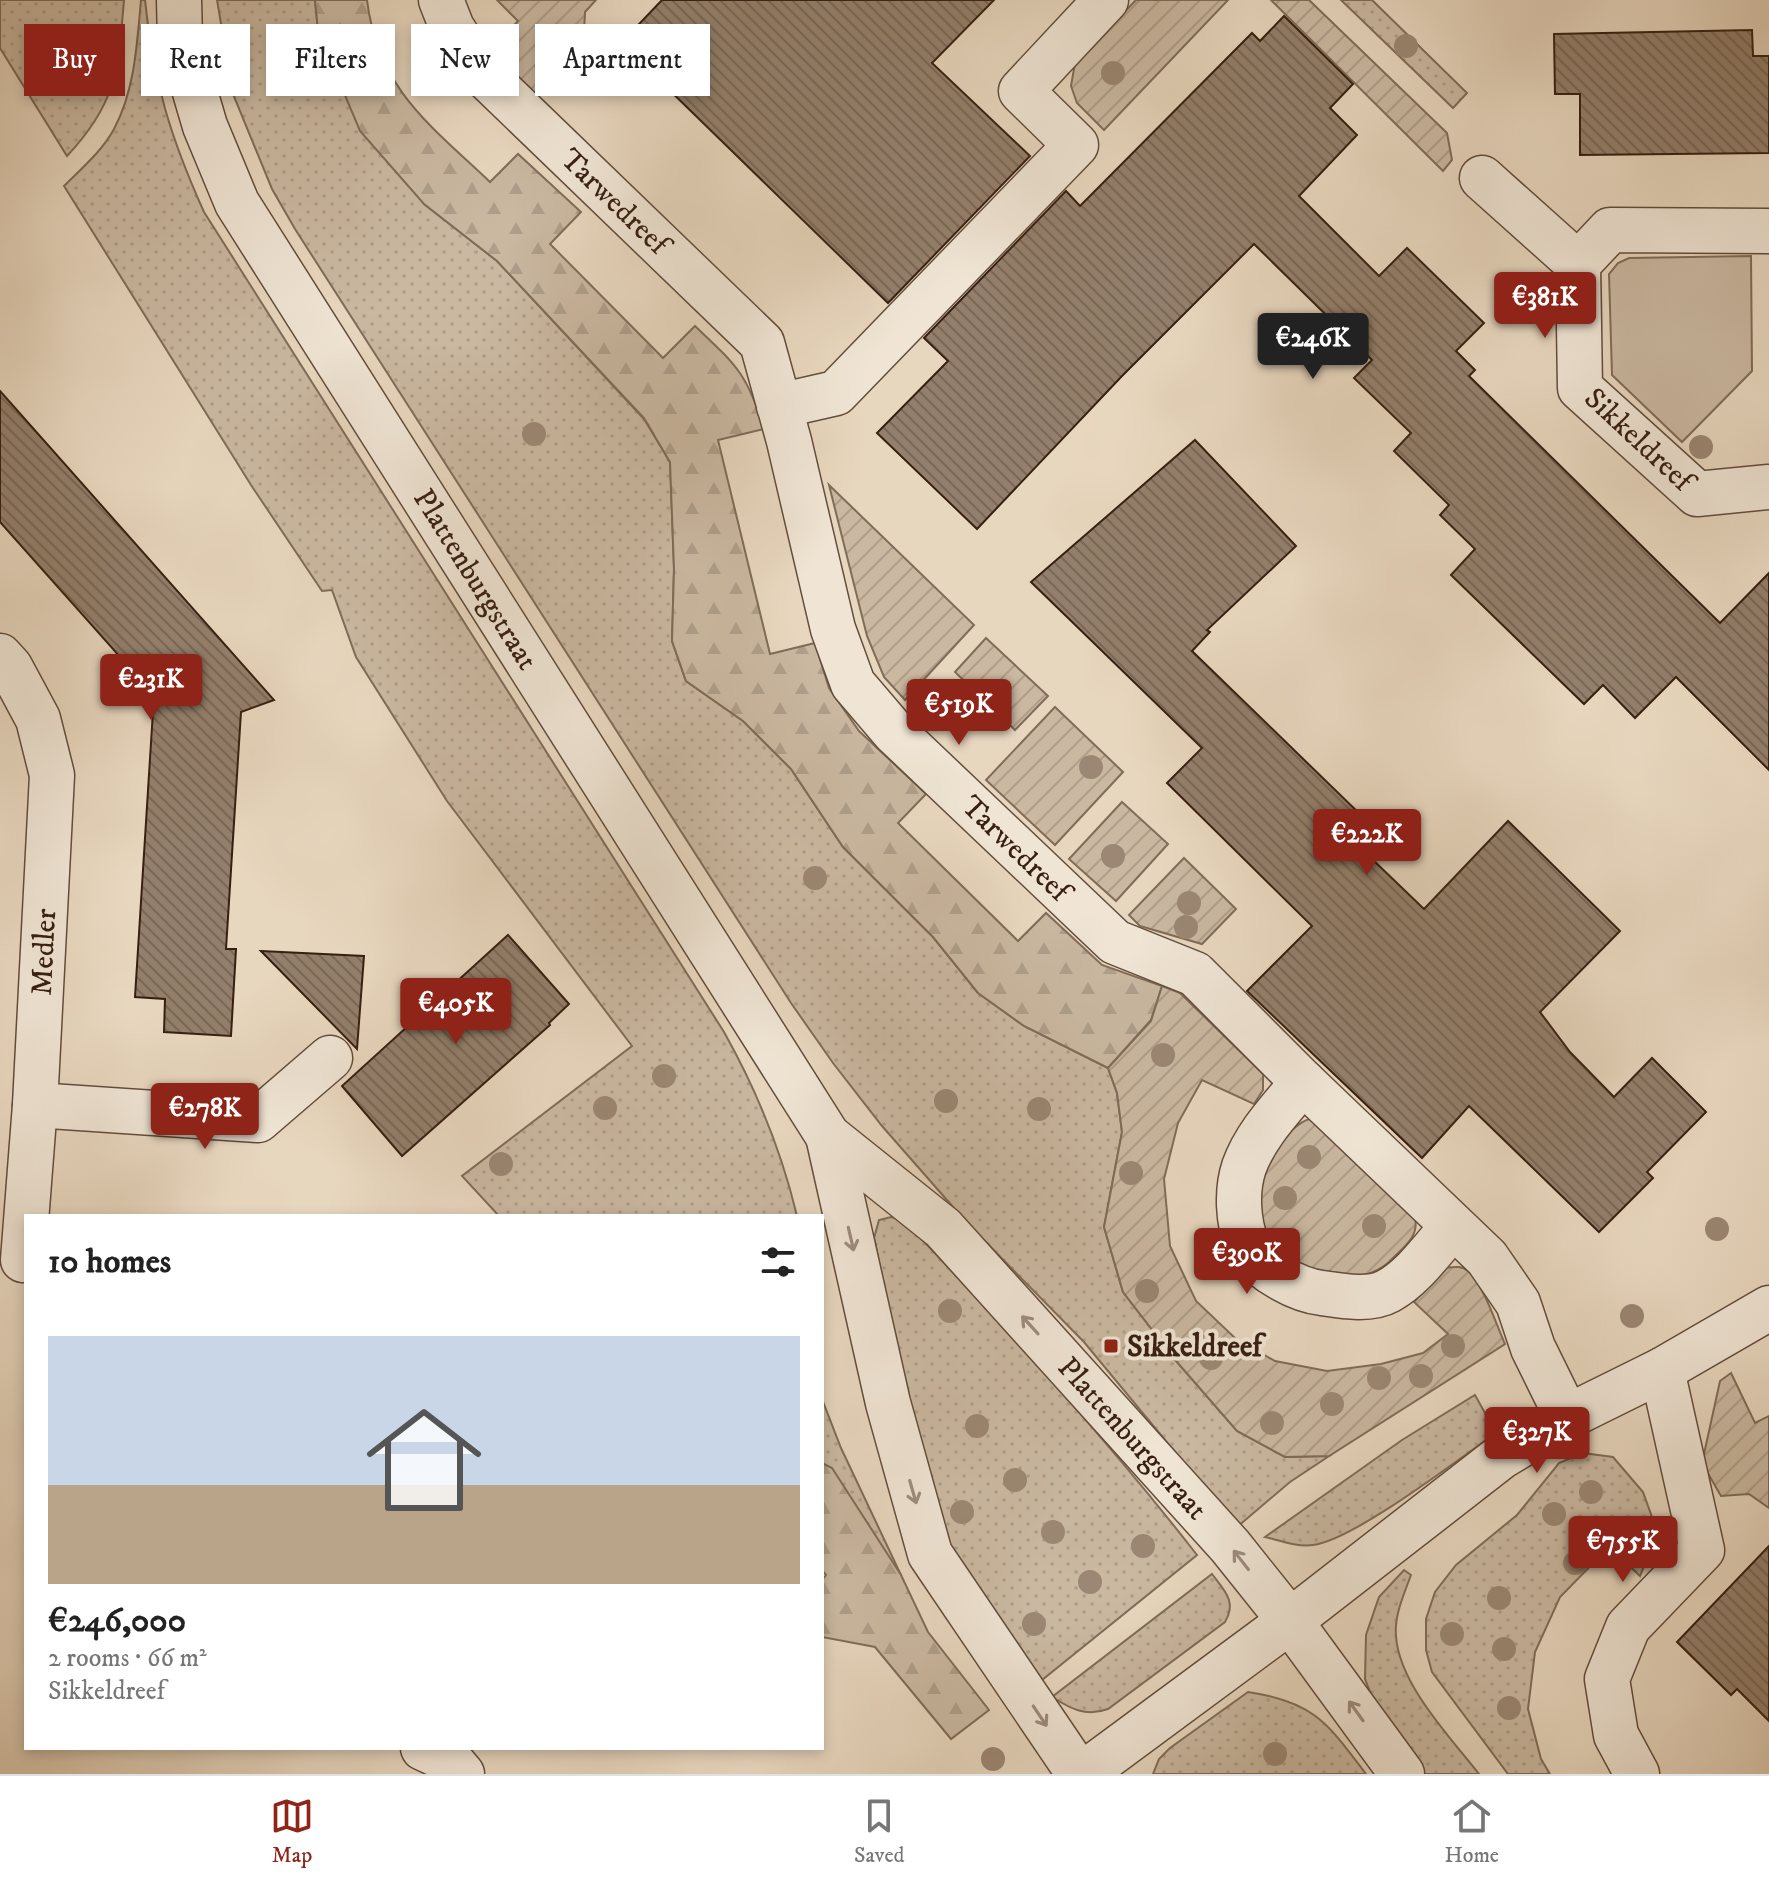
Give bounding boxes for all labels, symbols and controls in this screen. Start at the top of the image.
chip: Buy [24,24,125,96]
chip: Rent [141,24,250,96]
chip: Filters [266,24,395,96]
chip: New [411,24,519,96]
chip: Apartment [535,24,710,96]
street label: Tarwedreef [552,141,679,266]
pin: €381K [1489,272,1601,340]
text: €381K [1512,281,1578,314]
pin: €246K [1257,313,1369,381]
text: €246K [1276,322,1350,355]
street label: Sikkeldreef [1576,381,1703,503]
street label: Plattenburgstraat [404,482,545,677]
pin: €231K [95,654,207,722]
text: €231K [118,663,184,696]
pin: €519K [903,679,1015,747]
text: €519K [925,688,993,721]
street label: Tarwedreef [953,788,1080,913]
pin: €222K [1311,809,1423,877]
text: €222K [1331,818,1403,851]
street label: Medler [24,908,65,996]
pin: €405K [400,978,512,1046]
text: €405K [418,987,494,1020]
pin: €278K [149,1083,261,1151]
text: €278K [169,1092,241,1125]
one-way arrow [845,1226,860,1251]
pin: €390K [1191,1228,1303,1296]
text: €390K [1212,1237,1282,1270]
icon: filters [756,1240,800,1284]
text: 10 homes [48,1241,171,1283]
one-way arrow [1022,1315,1040,1335]
place label: Sikkeldreef [1127,1329,1267,1366]
marker: Sikkeldreef [1102,1337,1120,1355]
street label: Plattenburgstraat [1049,1350,1215,1528]
icon: home [352,1388,496,1532]
pin: €327K [1481,1407,1593,1475]
text: €327K [1502,1416,1572,1449]
one-way arrow [906,1478,921,1504]
pin: €755K [1567,1516,1679,1584]
text: €755K [1587,1525,1659,1558]
one-way arrow [1232,1550,1250,1571]
text: €246,000 [48,1600,186,1642]
text: 2 rooms · 66 m² [48,1642,207,1675]
text: Sikkeldreef [48,1675,165,1708]
one-way arrow [1347,1701,1364,1722]
one-way arrow [1031,1704,1048,1726]
tab: Map [270,1794,314,1869]
tab: Saved [854,1794,905,1869]
tab: Home [1445,1794,1499,1869]

